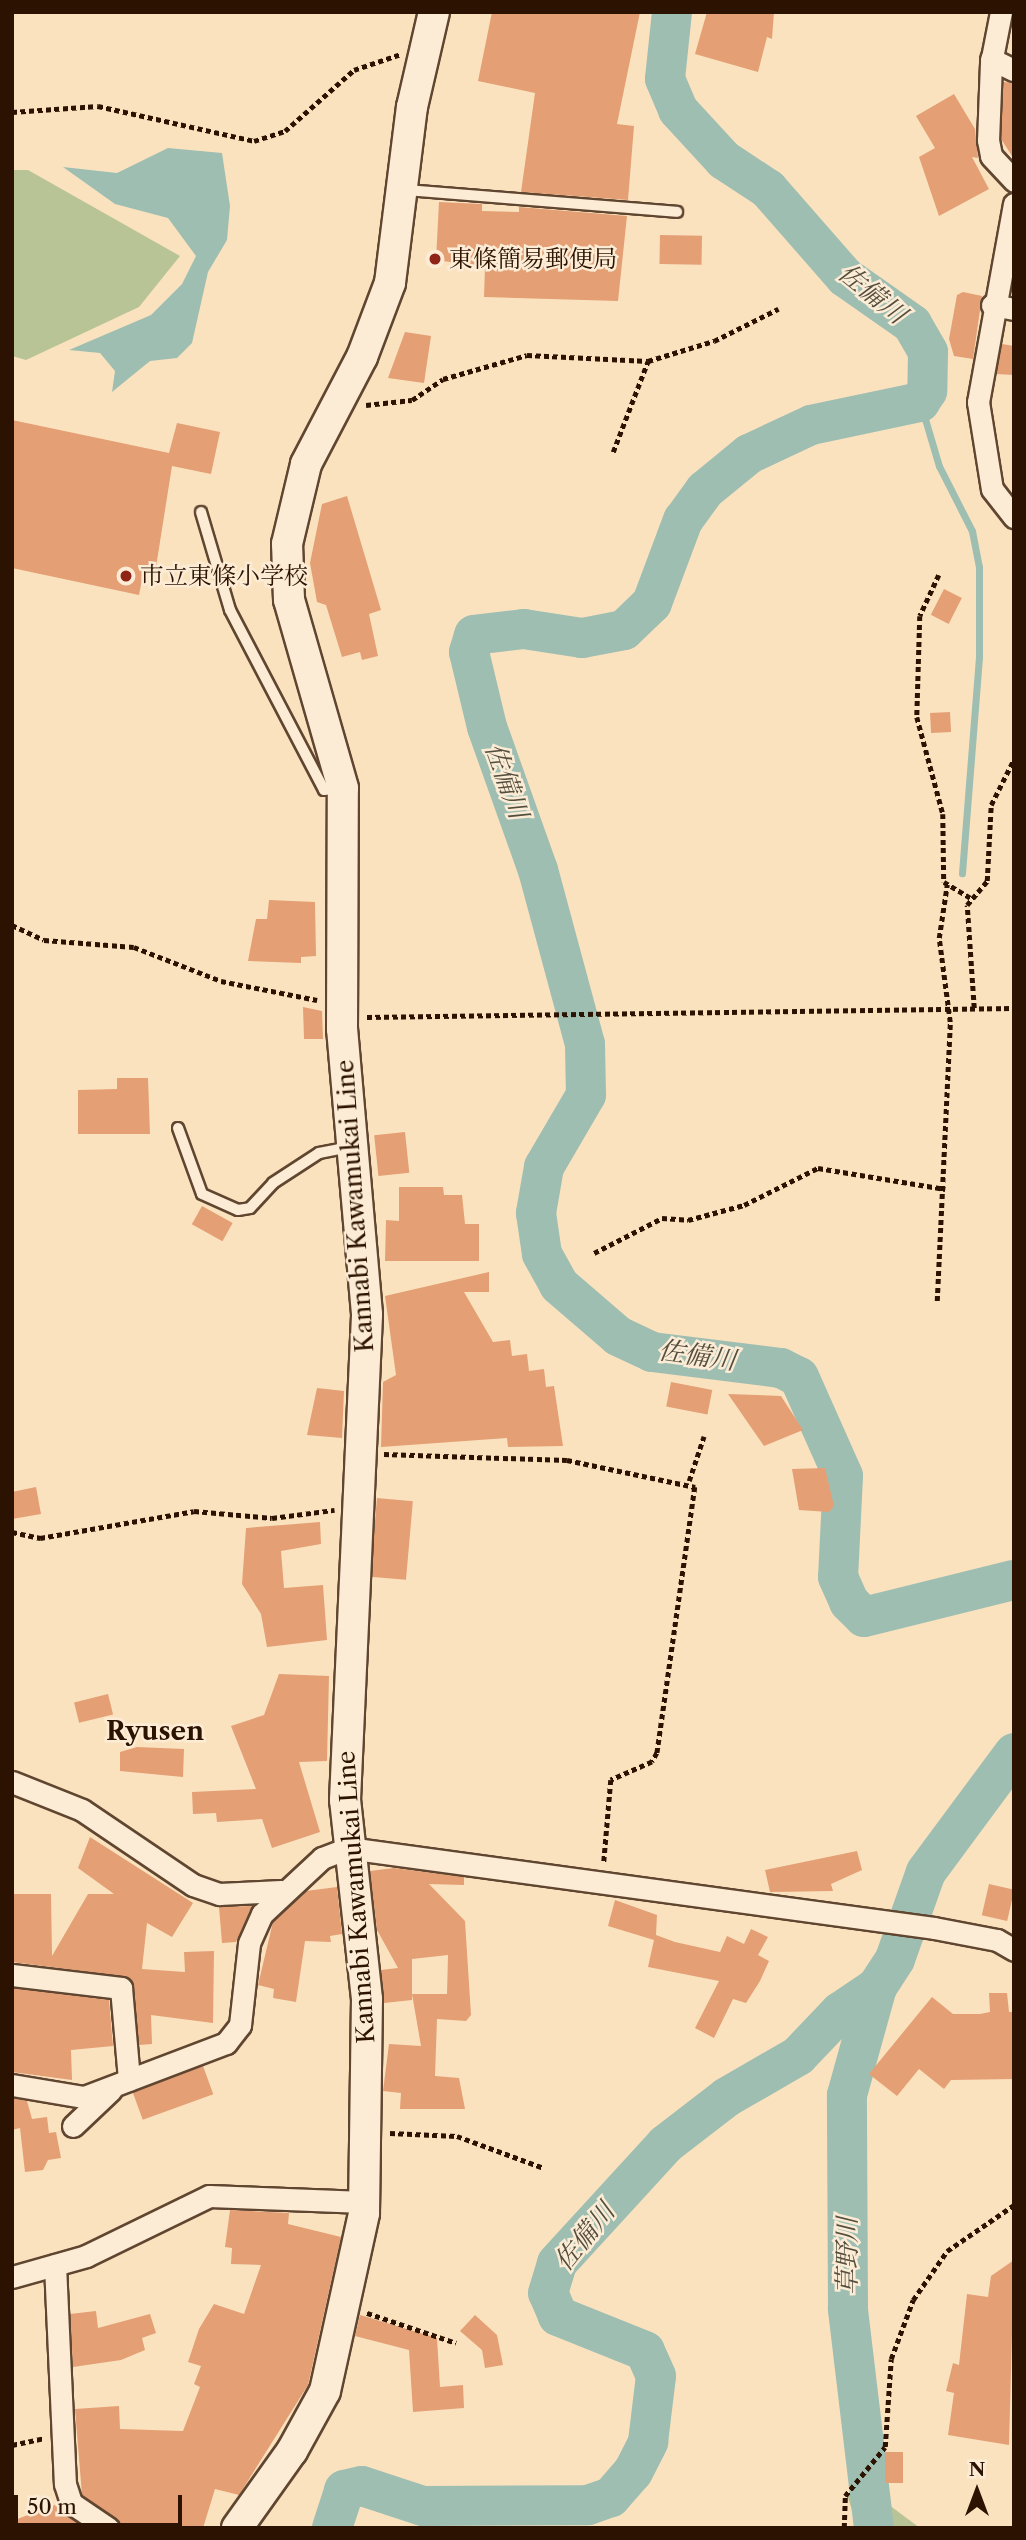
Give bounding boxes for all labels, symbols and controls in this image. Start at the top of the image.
place label: 東條簡易郵便局 [449,245,617,273]
marker: 東條簡易郵便局 [427,251,443,267]
water label: 佐備川 [832,257,912,331]
place label: 市立東條小学校 [140,562,308,590]
marker: 市立東條小学校 [118,568,134,584]
water label: 佐備川 [478,739,534,823]
street label: Kannabi Kawamukai Line [330,1059,380,1353]
water label: 佐備川 [656,1335,738,1377]
district label: Ryusen [106,1716,204,1748]
street label: Kannabi Kawamukai Line [331,1750,381,2044]
water label: 佐備川 [548,2197,622,2277]
water label: 草野川 [832,2217,864,2295]
north arrow [942,2456,1012,2526]
text: N [969,2458,985,2481]
scale bar [18,2480,186,2524]
text: 50 m [27,2494,77,2519]

